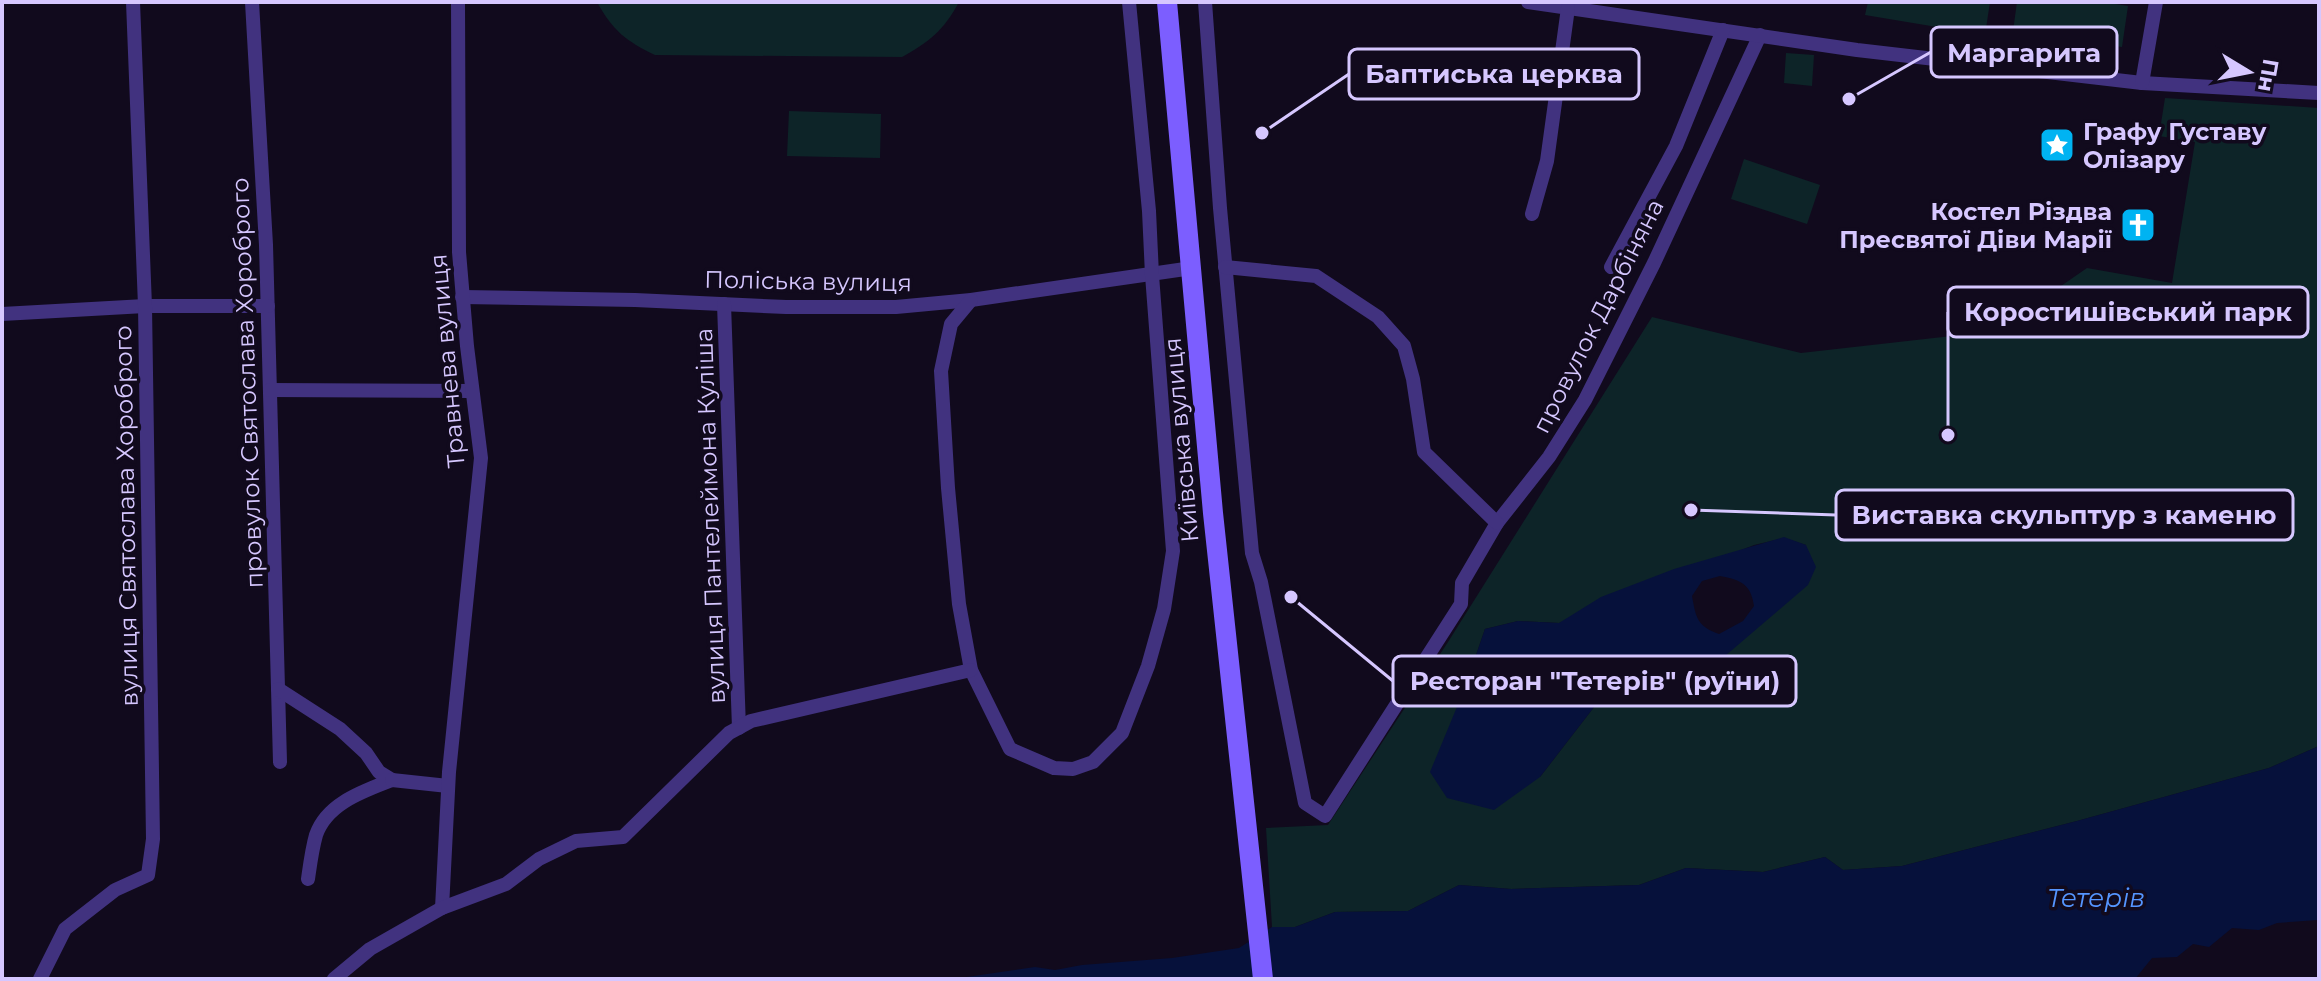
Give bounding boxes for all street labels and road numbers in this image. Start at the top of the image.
street label: провулок Святослава Хороброго [225,177,269,589]
street label: провулок Дарбіняна [1526,194,1670,438]
street label: Травнева вулиця [423,253,471,469]
street label: Поліська вулиця [704,265,912,297]
street label: вулиця Святослава Хороброго [108,325,144,707]
street label: вулиця Пантелеймона Куліша [689,328,731,704]
street label: Київська вулиця [1158,337,1204,543]

